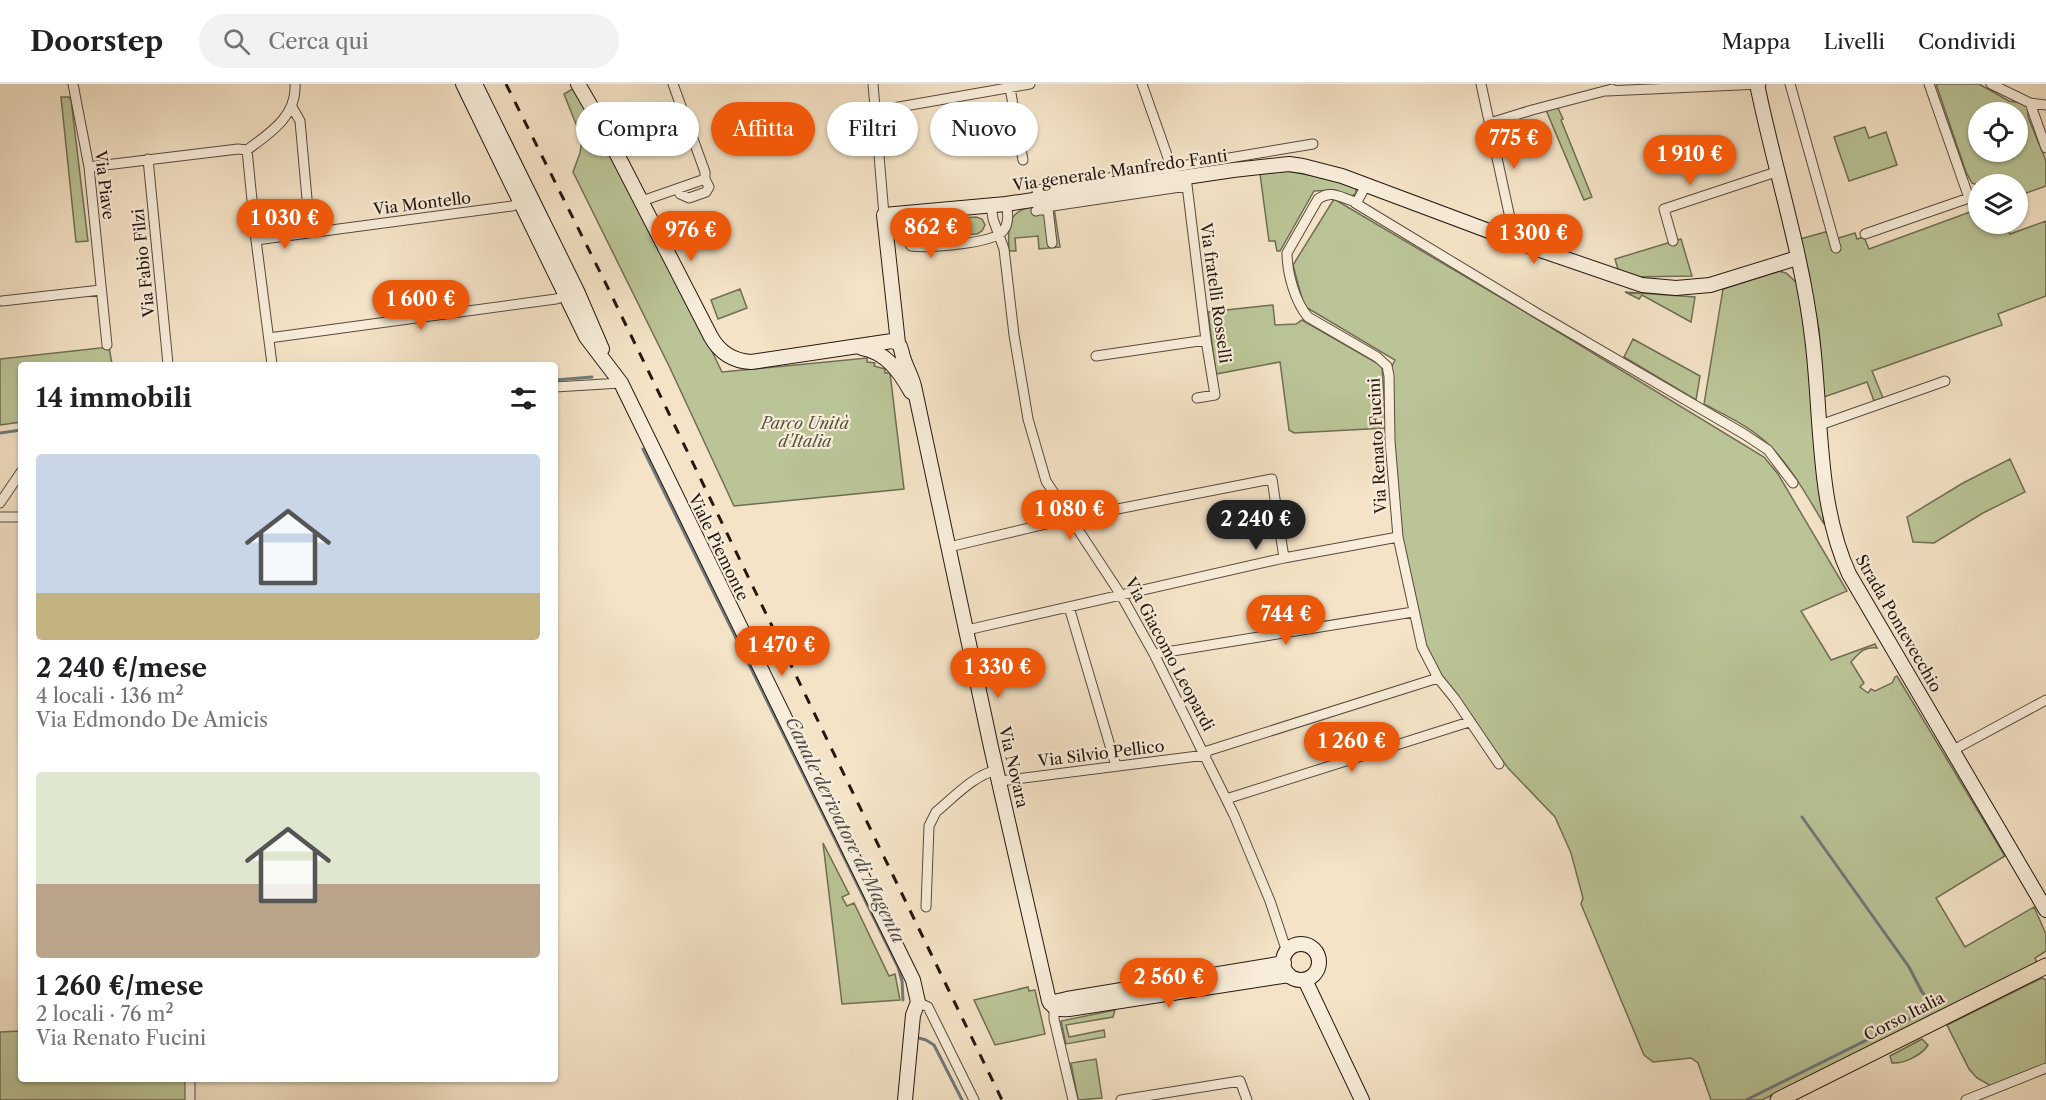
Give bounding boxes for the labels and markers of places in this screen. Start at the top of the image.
pin: 775 € [1472,119,1556,170]
pin: 1 910 € [1635,135,1745,186]
pin: 1 030 € [230,199,340,250]
pin: 862 € [889,208,973,259]
pin: 976 € [649,211,733,262]
pin: 1 300 € [1479,214,1589,265]
pin: 1 600 € [366,280,476,331]
pin: 1 080 € [1015,490,1125,541]
pin: 2 240 € [1201,500,1311,551]
pin: 744 € [1244,595,1328,646]
pin: 1 470 € [727,626,837,677]
pin: 1 330 € [943,648,1053,699]
pin: 1 260 € [1297,722,1407,773]
pin: 2 560 € [1114,958,1224,1009]

